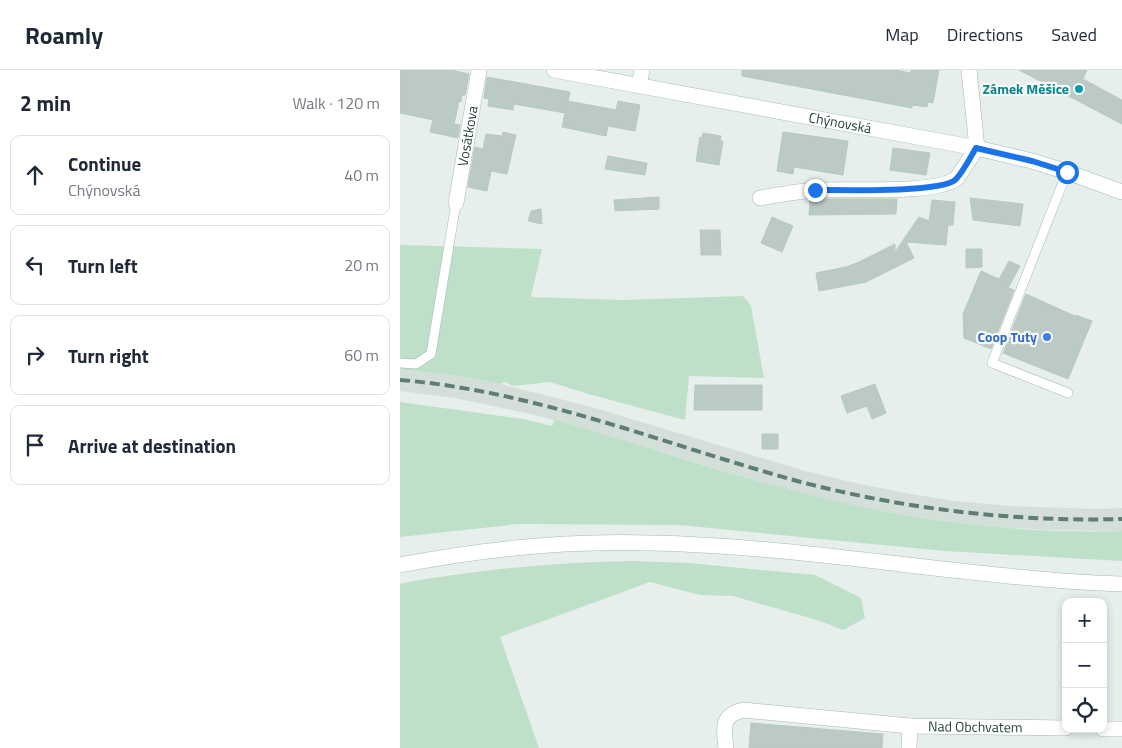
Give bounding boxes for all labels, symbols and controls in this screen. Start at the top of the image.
text: Roamly [25,17,103,53]
text: Map [885,21,919,48]
text: Directions [947,21,1023,48]
text: Saved [1051,21,1097,48]
place label: Zámek Měšice [983,78,1069,99]
marker: Zámek Měšice [1073,83,1085,95]
text: 2 min [20,87,71,119]
text: Walk · 120 m [292,91,380,115]
street label: Vosátkova [452,104,483,168]
street label: Chýnovská [807,106,873,138]
text: Continue [68,149,141,178]
icon: ahead [21,161,49,189]
route start [1056,161,1079,184]
text: 40 m [344,163,379,187]
text: Chýnovská [68,178,141,202]
route end [804,179,827,202]
icon: left [21,251,49,279]
text: Turn left [68,251,138,280]
text: 20 m [344,253,379,277]
place label: Coop Tuty [977,326,1037,347]
marker: Coop Tuty [1041,331,1053,343]
icon: right [21,341,49,369]
text: Turn right [68,341,149,370]
text: 60 m [344,343,379,367]
icon: arrive [21,431,49,459]
text: Arrive at destination [68,431,236,460]
map controls [1062,598,1107,733]
button: + [1062,598,1107,643]
button: − [1062,643,1107,688]
button: locate [1062,688,1107,733]
street label: Nad Obchvatem [928,715,1023,737]

